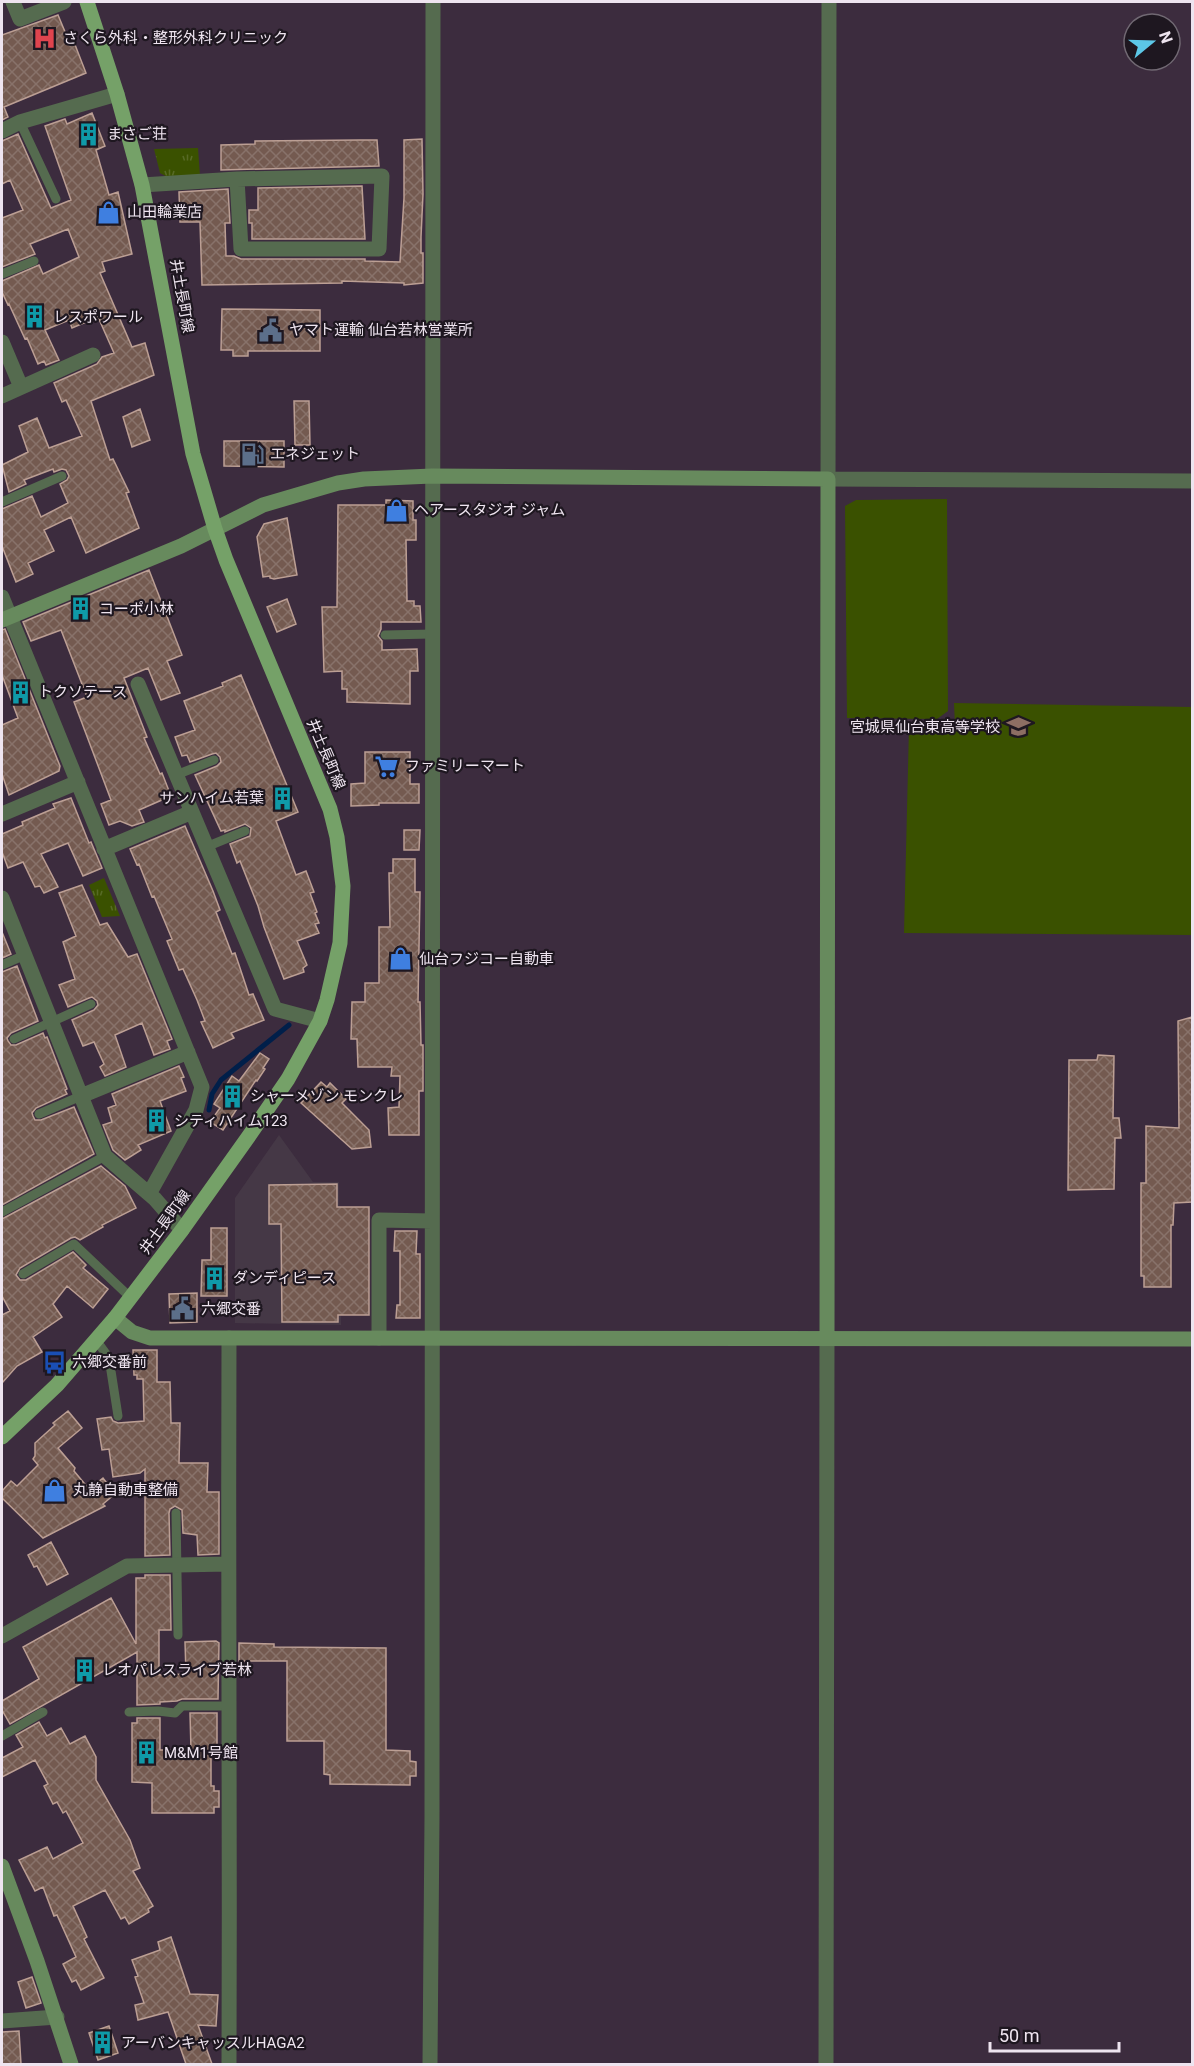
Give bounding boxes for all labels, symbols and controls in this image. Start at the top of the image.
north arrow [1122,12,1182,72]
hospital icon: さくら外科・整形外科クリニック [32,25,58,51]
place label: さくら外科・整形外科クリニック [63,29,288,47]
text: N [1155,29,1177,46]
building icon: まさご荘 [76,121,102,147]
place label: まさご荘 [107,125,167,143]
shop icon: 山田輪業店 [96,199,122,225]
place label: 山田輪業店 [127,203,202,221]
street label: 井土長町線 [167,257,197,335]
building icon: レスポワール [22,304,48,330]
place label: レスポワール [53,308,143,326]
public building icon: ヤマト運輸 仙台若林営業所 [258,317,284,343]
place label: ヤマト運輸 仙台若林営業所 [289,321,473,339]
fuel station icon: エネジェット [239,441,265,467]
place label: エネジェット [270,445,360,463]
shop icon: ヘアースタジオ ジャム [383,497,409,523]
place label: ヘアースタジオ ジャム [414,501,565,519]
building icon: コーポ小林 [68,596,94,622]
place label: コーポ小林 [99,600,174,618]
building icon: トクソテース [7,679,33,705]
place label: トクソテース [38,683,127,701]
school or university icon: 宮城県仙台東高等学校 [1005,714,1031,740]
street label: 井土長町線 [303,716,349,792]
place label: 宮城県仙台東高等学校 [850,718,1000,736]
supermarket icon: ファミリーマート [374,753,400,779]
place label: ファミリーマート [405,757,525,775]
building icon: サンハイム若葉 [269,785,295,811]
place label: サンハイム若葉 [160,789,264,807]
shop icon: 仙台フジコー自動車 [388,946,414,972]
place label: 仙台フジコー自動車 [419,950,554,968]
building icon: シャーメゾン モンクレ [219,1083,245,1109]
place label: シャーメゾン モンクレ [250,1087,403,1105]
building icon: シティハイム123 [143,1108,169,1134]
place label: シティハイム123 [174,1112,288,1130]
street label: 井土長町線 [136,1186,194,1258]
building icon: ダンディピース [202,1265,228,1291]
place label: ダンディピース [233,1269,336,1287]
public building icon: 六郷交番 [170,1296,196,1322]
place label: 六郷交番 [201,1300,261,1318]
bus stop icon: 六郷交番前 [41,1349,67,1375]
place label: 六郷交番前 [72,1353,147,1371]
shop icon: 丸静自動車整備 [42,1477,68,1503]
place label: 丸静自動車整備 [73,1481,178,1499]
building icon: レオパレスライブ若林 [71,1657,97,1683]
place label: レオパレスライブ若林 [102,1661,252,1679]
building icon: M&M1号館 [133,1740,159,1766]
place label: M&M1号館 [164,1744,238,1762]
scale bar [990,2015,1119,2053]
text: 50 m [999,2025,1039,2046]
building icon: アーバンキャッスルHAGA2 [90,2030,116,2056]
place label: アーバンキャッスルHAGA2 [121,2034,305,2052]

